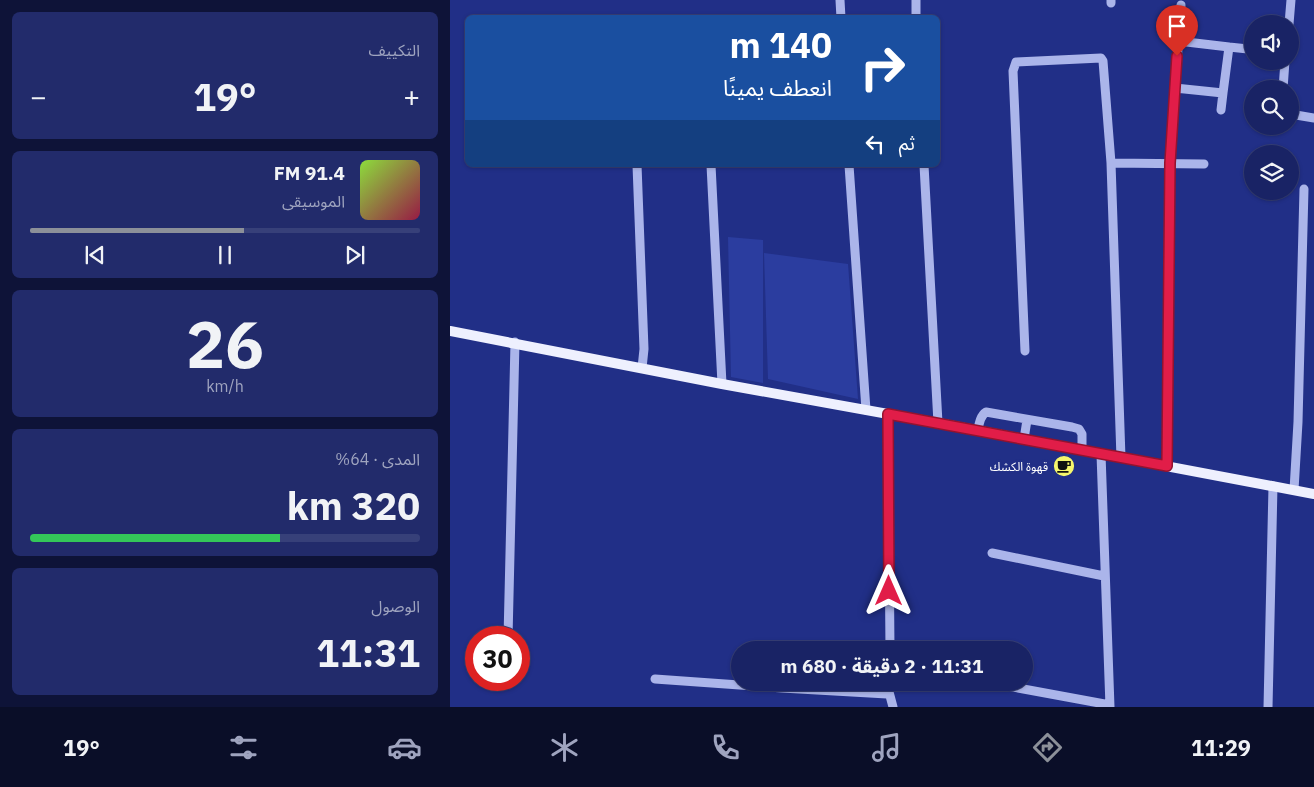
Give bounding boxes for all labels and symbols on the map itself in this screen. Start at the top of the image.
pin [1156,5,1198,56]
cafe icon: قهوة الكشك [1052,454,1076,478]
place label: قهوة الكشك [990,459,1048,474]
position arrow [862,564,914,616]
speed limit sign: 30 [465,626,530,691]

